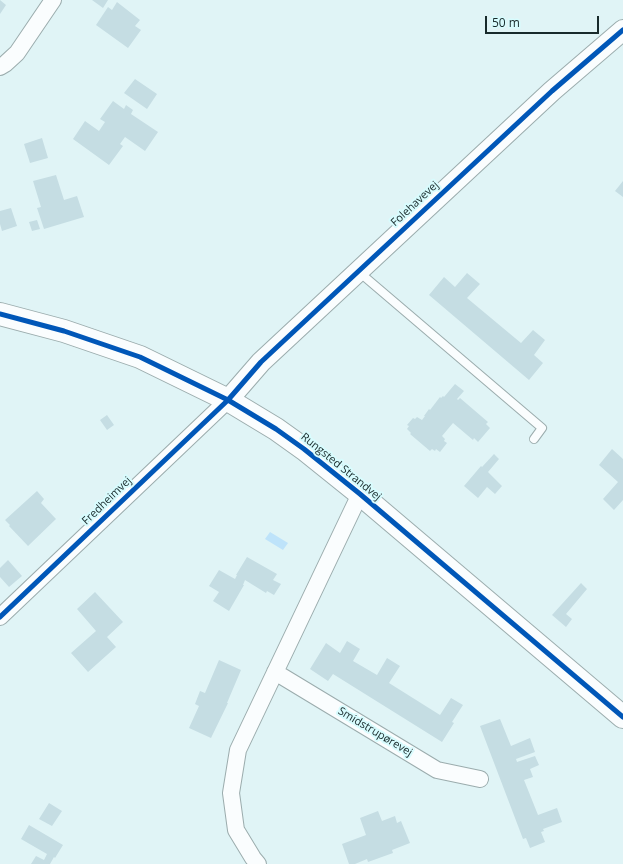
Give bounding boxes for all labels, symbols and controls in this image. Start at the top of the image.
scale bar [487,8,601,34]
text: 50 m [492,14,520,31]
street label: Folehavevej [388,179,442,229]
street label: Rungsted Strandvej [298,431,384,503]
street label: Fredheimvej [80,474,134,528]
street label: Smidstrupørevej [335,705,415,759]

